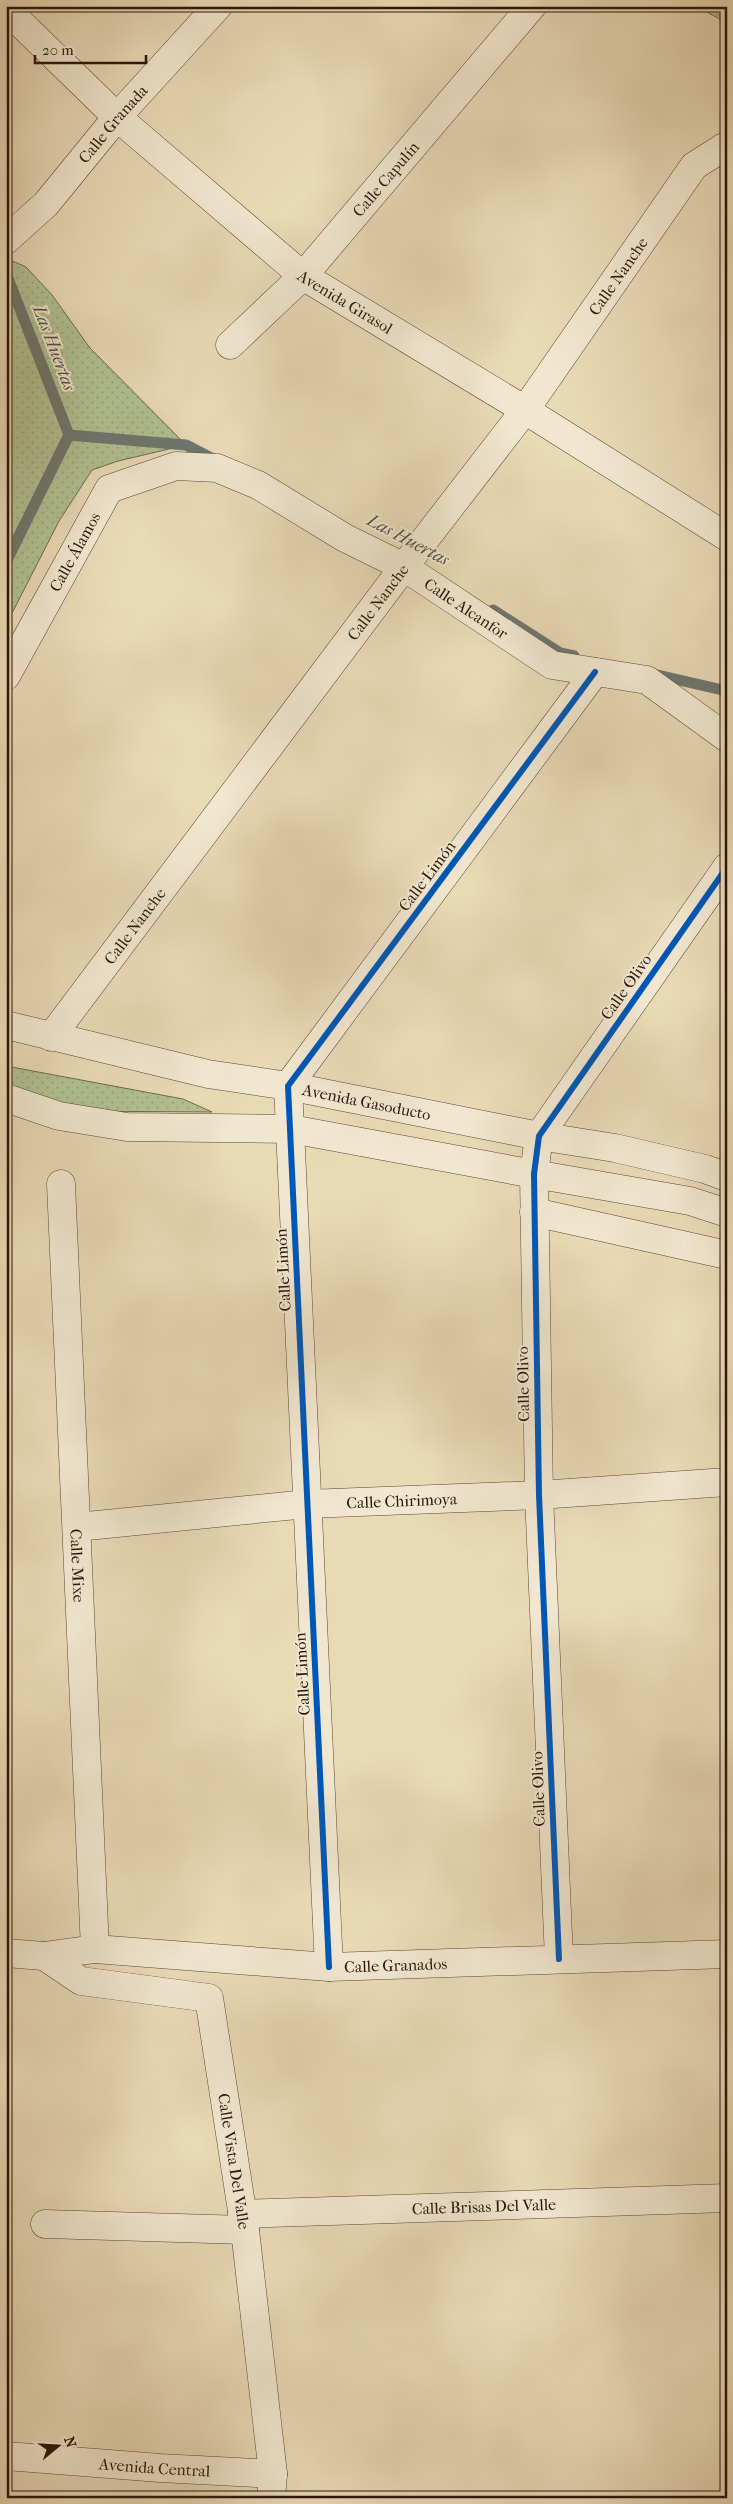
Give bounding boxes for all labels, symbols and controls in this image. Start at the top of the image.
scale bar [35,32,146,64]
text: 20 m [42,41,74,59]
street label: Calle Granada [74,80,151,167]
street label: Calle Capulín [348,137,423,220]
street label: Calle Nanche [584,233,651,319]
street label: Avenida Girasol [293,265,397,338]
water label: Las Huertas [27,300,80,394]
street label: Calle Álamos [45,509,104,595]
water label: Las Huertas [362,509,453,571]
street label: Calle Nanche [343,560,412,644]
street label: Calle Alcanfor [421,574,512,643]
street label: Calle Limón [394,837,460,915]
street label: Calle Nanche [100,884,169,968]
street label: Calle Olivo [597,951,655,1023]
street label: Avenida Gasoducto [300,1079,433,1124]
street label: Calle Limón [271,1227,295,1312]
street label: Calle Olivo [513,1346,533,1422]
street label: Calle Chirimoya [346,1489,458,1512]
street label: Calle Mixe [67,1528,89,1603]
street label: Calle Limón [290,1631,314,1716]
street label: Calle Olivo [527,1751,549,1827]
street label: Calle Granados [344,1954,448,1976]
street label: Calle Vista Del Valle [214,2092,254,2231]
street label: Calle Brisas Del Valle [411,2194,556,2218]
north arrow [32,2422,82,2472]
text: N [60,2434,80,2450]
street label: Avenida Central [97,2454,211,2480]

